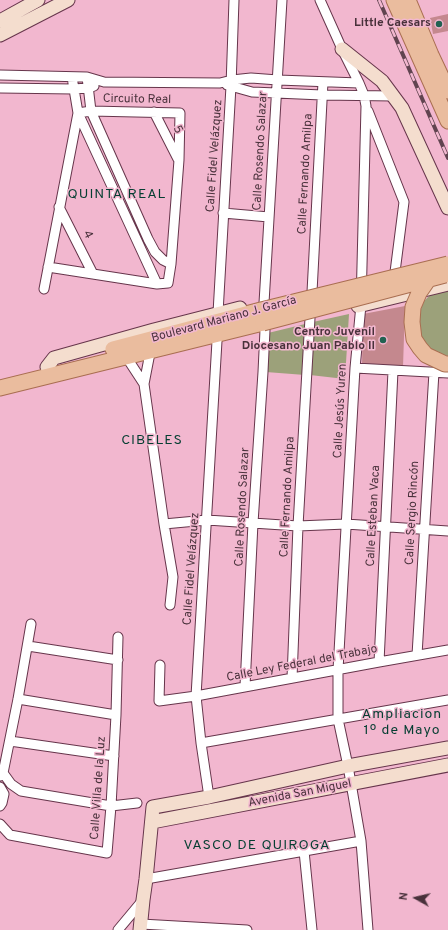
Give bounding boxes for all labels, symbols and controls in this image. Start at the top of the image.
place label: Little Caesars [354,17,431,31]
marker: Little Caesars [434,19,444,29]
street label: Calle Rosendo Salazar [251,91,271,211]
street label: Circuito Real [103,92,171,108]
street label: Calle Fidel Velázquez [204,99,226,213]
street label: Calle Fernando Amilpa [296,113,316,235]
street label: 5 [169,123,185,137]
district label: QUINTA REAL [68,187,166,203]
street label: 4 [79,228,95,242]
street label: Boulevard Mariano J. García [150,294,298,346]
place label: Centro Juvenil Diocesano Juan Pablo II [242,326,375,354]
marker: Centro Juvenil Diocesano Juan Pablo II [378,335,388,345]
street label: Calle Jesús Yuren [331,363,351,459]
district label: CIBELES [121,433,183,449]
street label: Calle Fernando Amilpa [278,436,298,558]
street label: Calle Rosendo Salazar [233,447,253,567]
street label: Calle Sergio Rincón [403,461,423,565]
street label: Calle Esteban Vaca [364,465,384,567]
street label: Calle Fidel Velázquez [181,512,203,626]
street label: Calle Ley Federal del Trabajo [225,642,379,686]
district label: Ampliacion 1º de Mayo [362,707,442,740]
street label: Calle Villa de la Luz [88,736,110,840]
street label: Avenida San Miguel [247,777,353,811]
district label: VASCO DE QUIROGA [183,838,331,854]
north arrow [396,878,436,918]
text: N [397,891,412,901]

